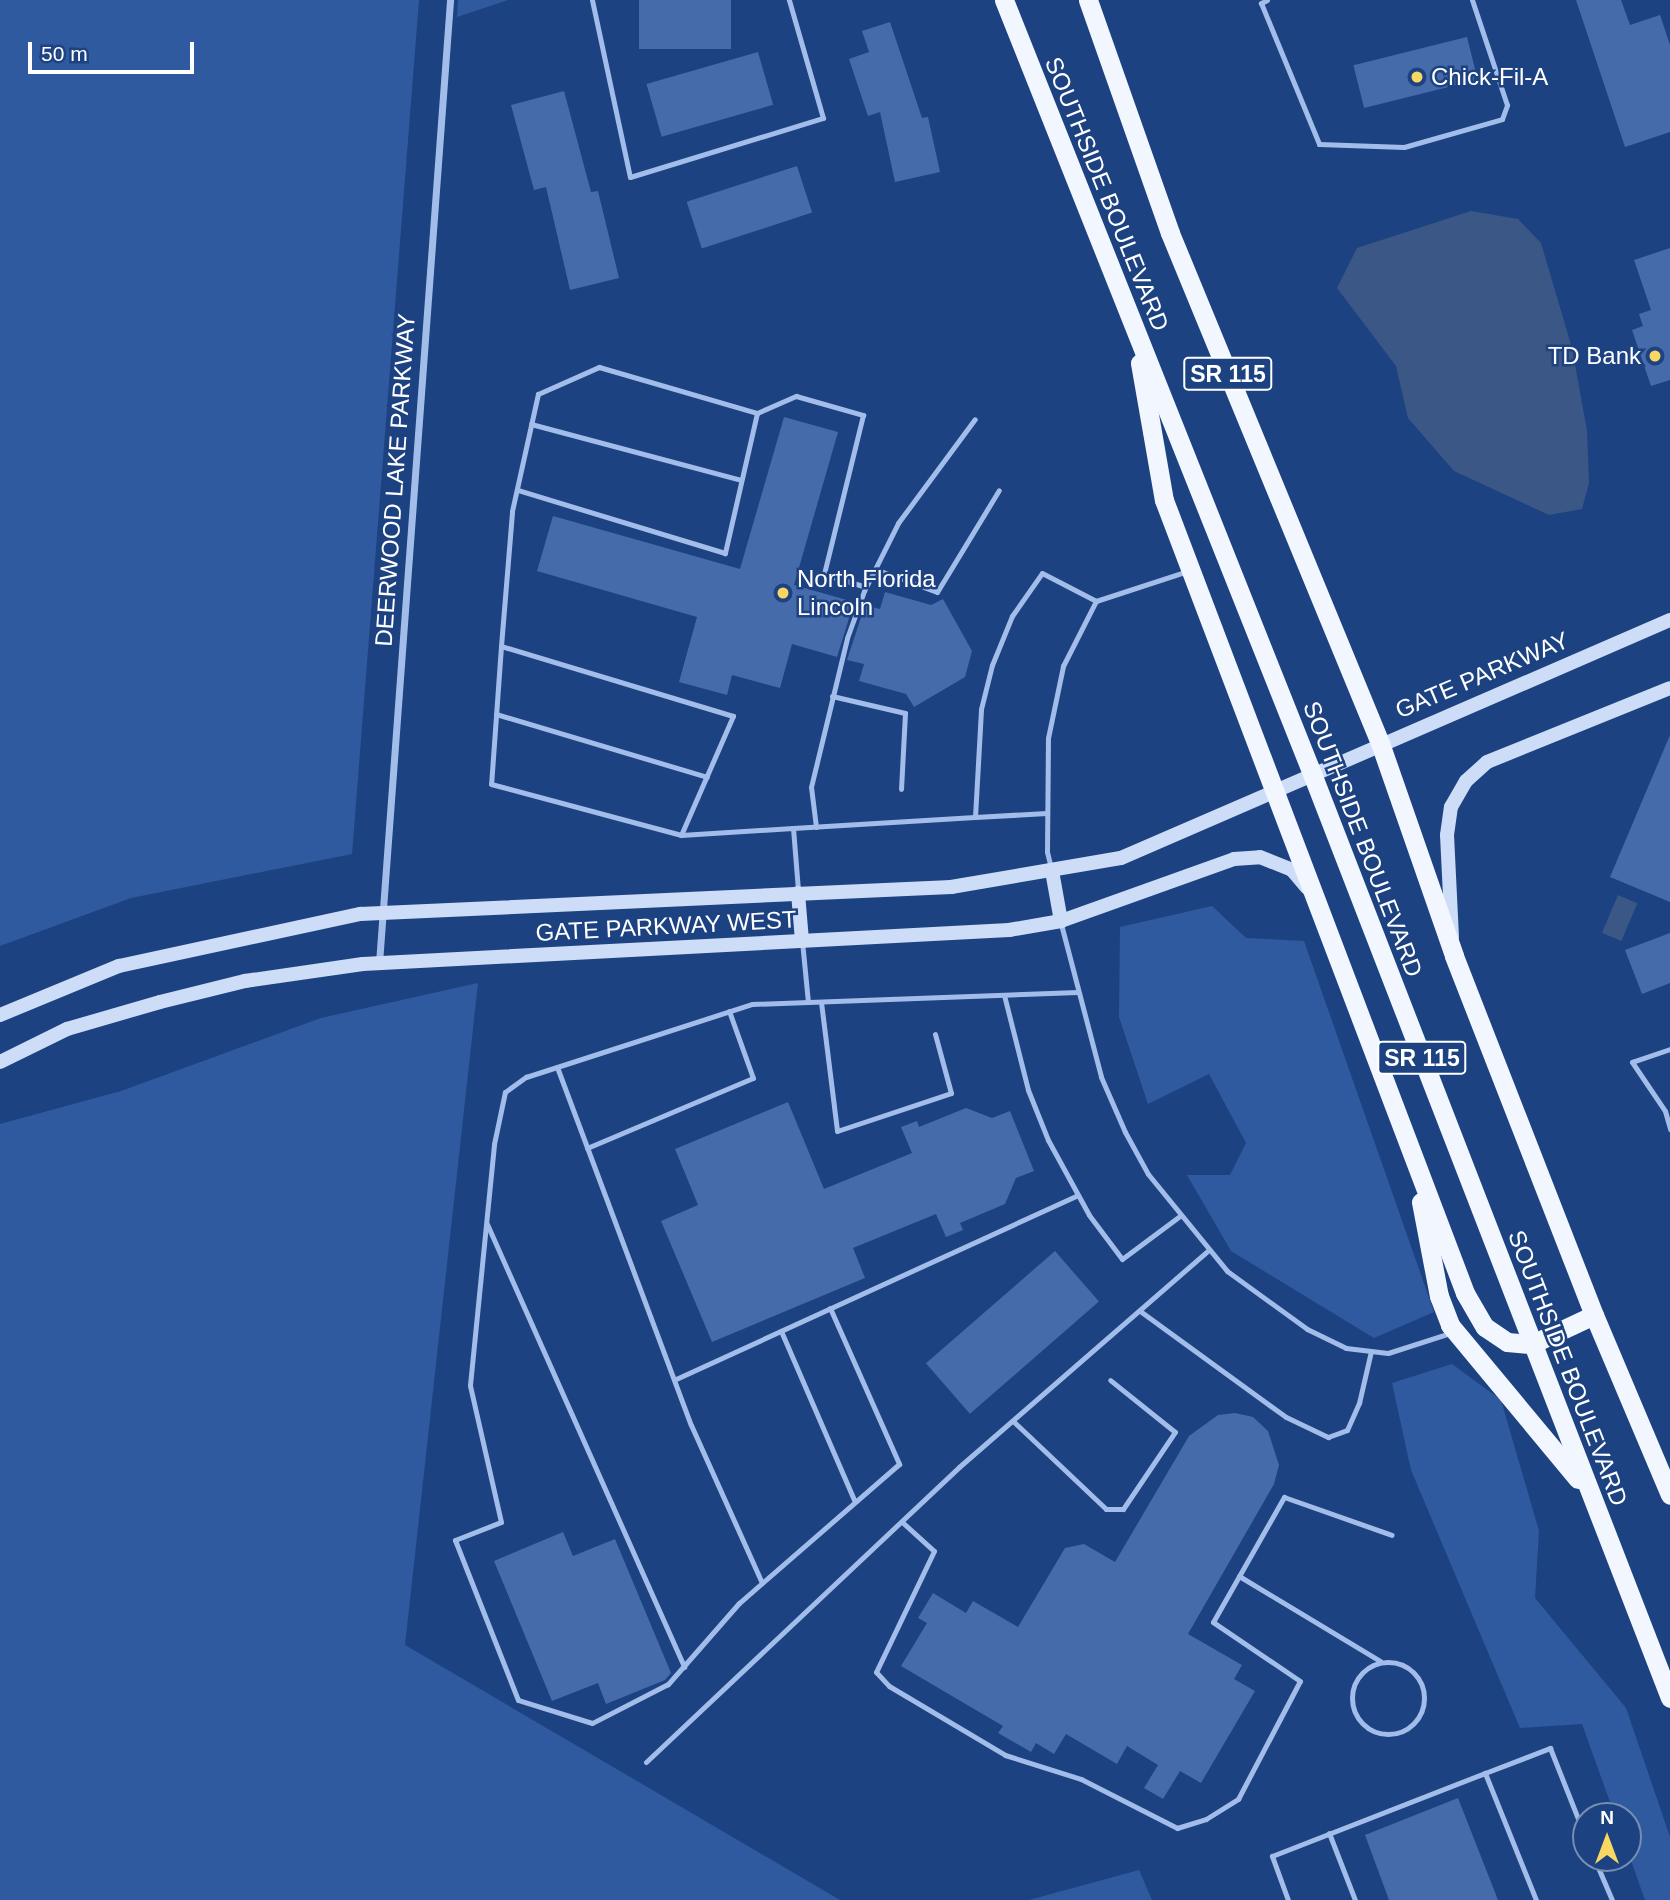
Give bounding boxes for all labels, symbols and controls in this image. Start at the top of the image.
scale bar [32,28,198,72]
text: 50 m [41,42,88,65]
street label: SOUTHSIDE BOULEVARD [1039,53,1175,335]
place label: Chick-Fil-A [1431,63,1548,91]
marker: Chick-Fil-A [1409,69,1425,85]
street label: DEERWOOD LAKE PARKWAY [369,312,421,648]
place label: TD Bank [1548,342,1641,370]
marker: TD Bank [1647,348,1663,364]
road number: SR 115 [1182,354,1274,394]
place label: North Florida Lincoln [797,565,936,621]
marker: North Florida Lincoln [775,585,791,601]
street label: GATE PARKWAY [1391,625,1573,725]
street label: SOUTHSIDE BOULEVARD [1297,697,1429,981]
street label: GATE PARKWAY WEST [535,905,797,947]
road number: SR 115 [1376,1038,1468,1078]
street label: SOUTHSIDE BOULEVARD [1502,1226,1634,1510]
north arrow [1572,1802,1642,1872]
text: N [1600,1807,1614,1828]

